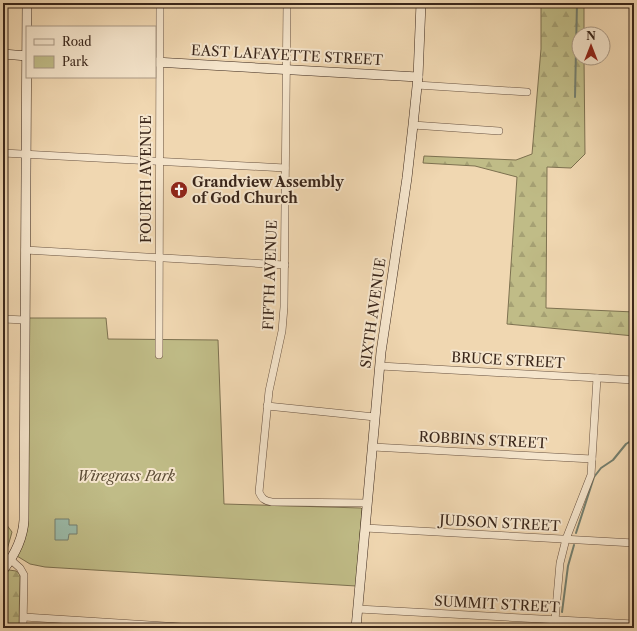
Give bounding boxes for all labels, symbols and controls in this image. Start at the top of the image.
legend [26,26,156,78]
north arrow [571,26,611,66]
text: N [586,29,596,43]
text: Road [62,34,92,49]
street label: EAST LAFAYETTE STREET [191,41,384,69]
text: Park [62,54,89,69]
street label: FOURTH AVENUE [137,115,155,243]
place label: Grandview Assembly of God Church [192,173,344,207]
church icon: Grandview Assembly of God Church [169,180,189,200]
street label: FIFTH AVENUE [259,220,281,330]
street label: SIXTH AVENUE [356,257,390,369]
street label: BRUCE STREET [451,348,566,372]
street label: ROBBINS STREET [418,428,548,452]
park label: Wiregrass Park [77,467,176,485]
street label: JUDSON STREET [437,511,562,535]
street label: SUMMIT STREET [434,592,561,616]

